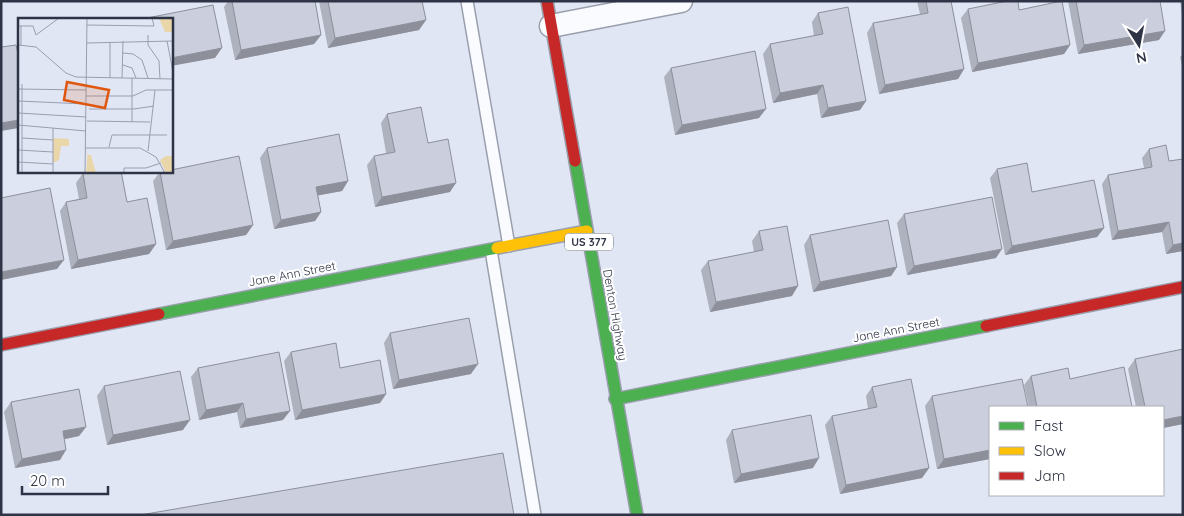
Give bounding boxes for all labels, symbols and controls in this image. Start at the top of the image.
inset map [18,18,172,172]
north arrow [1114,20,1164,70]
text: N [1135,48,1148,68]
road number: US 377 [565,233,613,250]
street label: Jane Ann Street [247,258,337,289]
street label: Denton Highway [600,268,631,362]
street label: Jane Ann Street [851,314,941,345]
legend [989,406,1164,496]
text: Fast [1034,416,1063,435]
text: Slow [1034,441,1066,460]
scale bar [22,464,109,496]
text: Jam [1034,466,1065,485]
text: 20 m [30,471,65,490]

